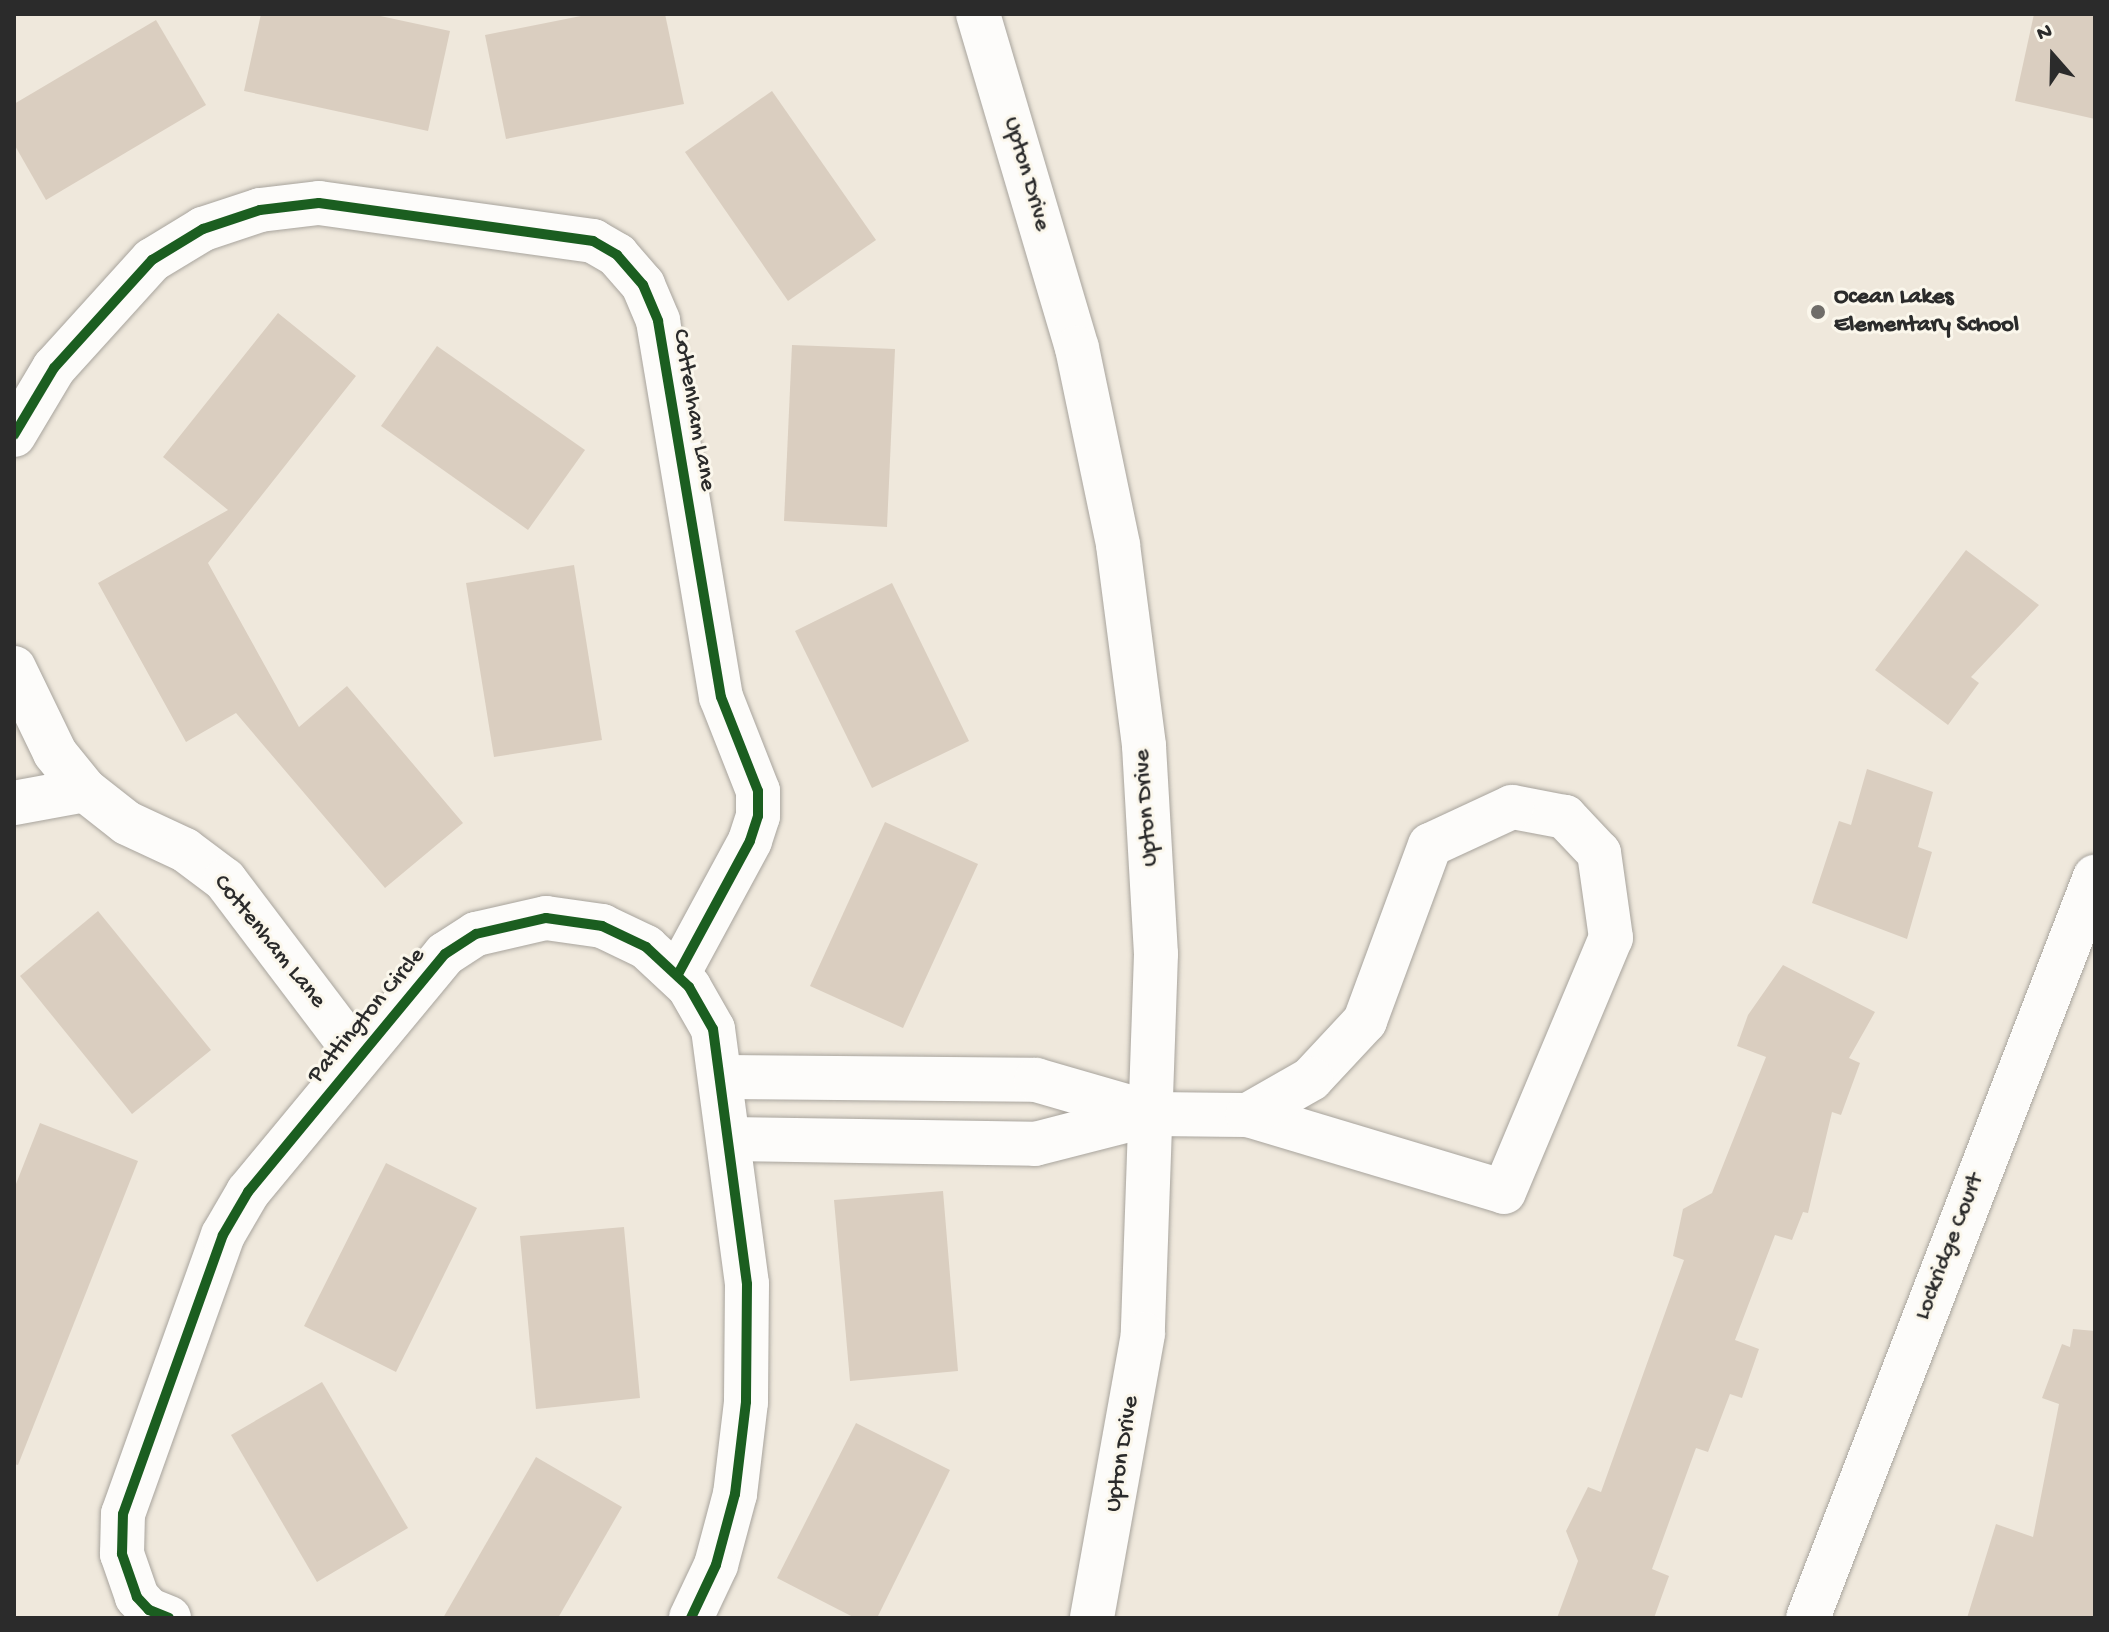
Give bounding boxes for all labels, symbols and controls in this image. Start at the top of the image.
north arrow [2013,16,2093,96]
text: N [2034,19,2056,48]
street label: Upton Drive [996,114,1056,234]
place label: Ocean Lakes Elementary School [1834,284,2019,340]
marker: Ocean Lakes Elementary School [1809,303,1827,321]
street label: Cottenham Lane [665,327,721,493]
street label: Upton Drive [1129,748,1165,868]
street label: Cottenham Lane [206,869,332,1015]
street label: Pattington Circle [302,942,432,1090]
street label: Lockridge Court [1909,1170,1991,1324]
street label: Upton Drive [1100,1394,1146,1514]

